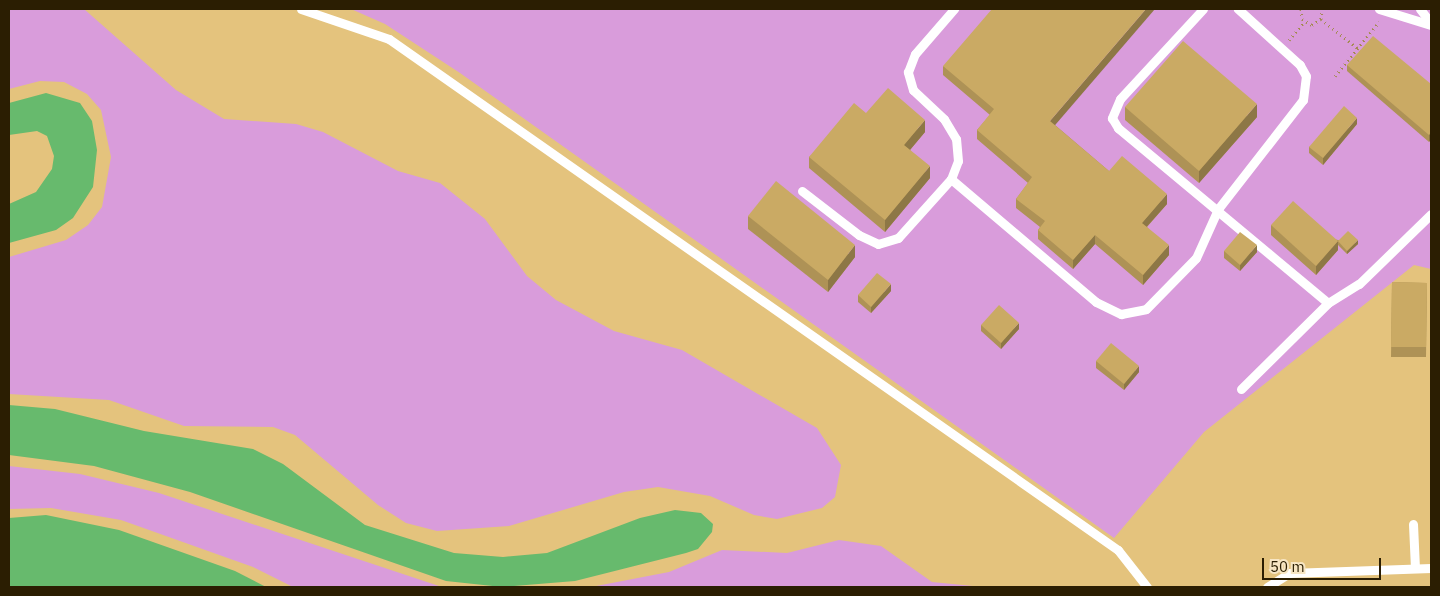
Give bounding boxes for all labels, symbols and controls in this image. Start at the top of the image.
scale bar [1265,548,1384,580]
text: 50 m [1270,557,1305,576]

